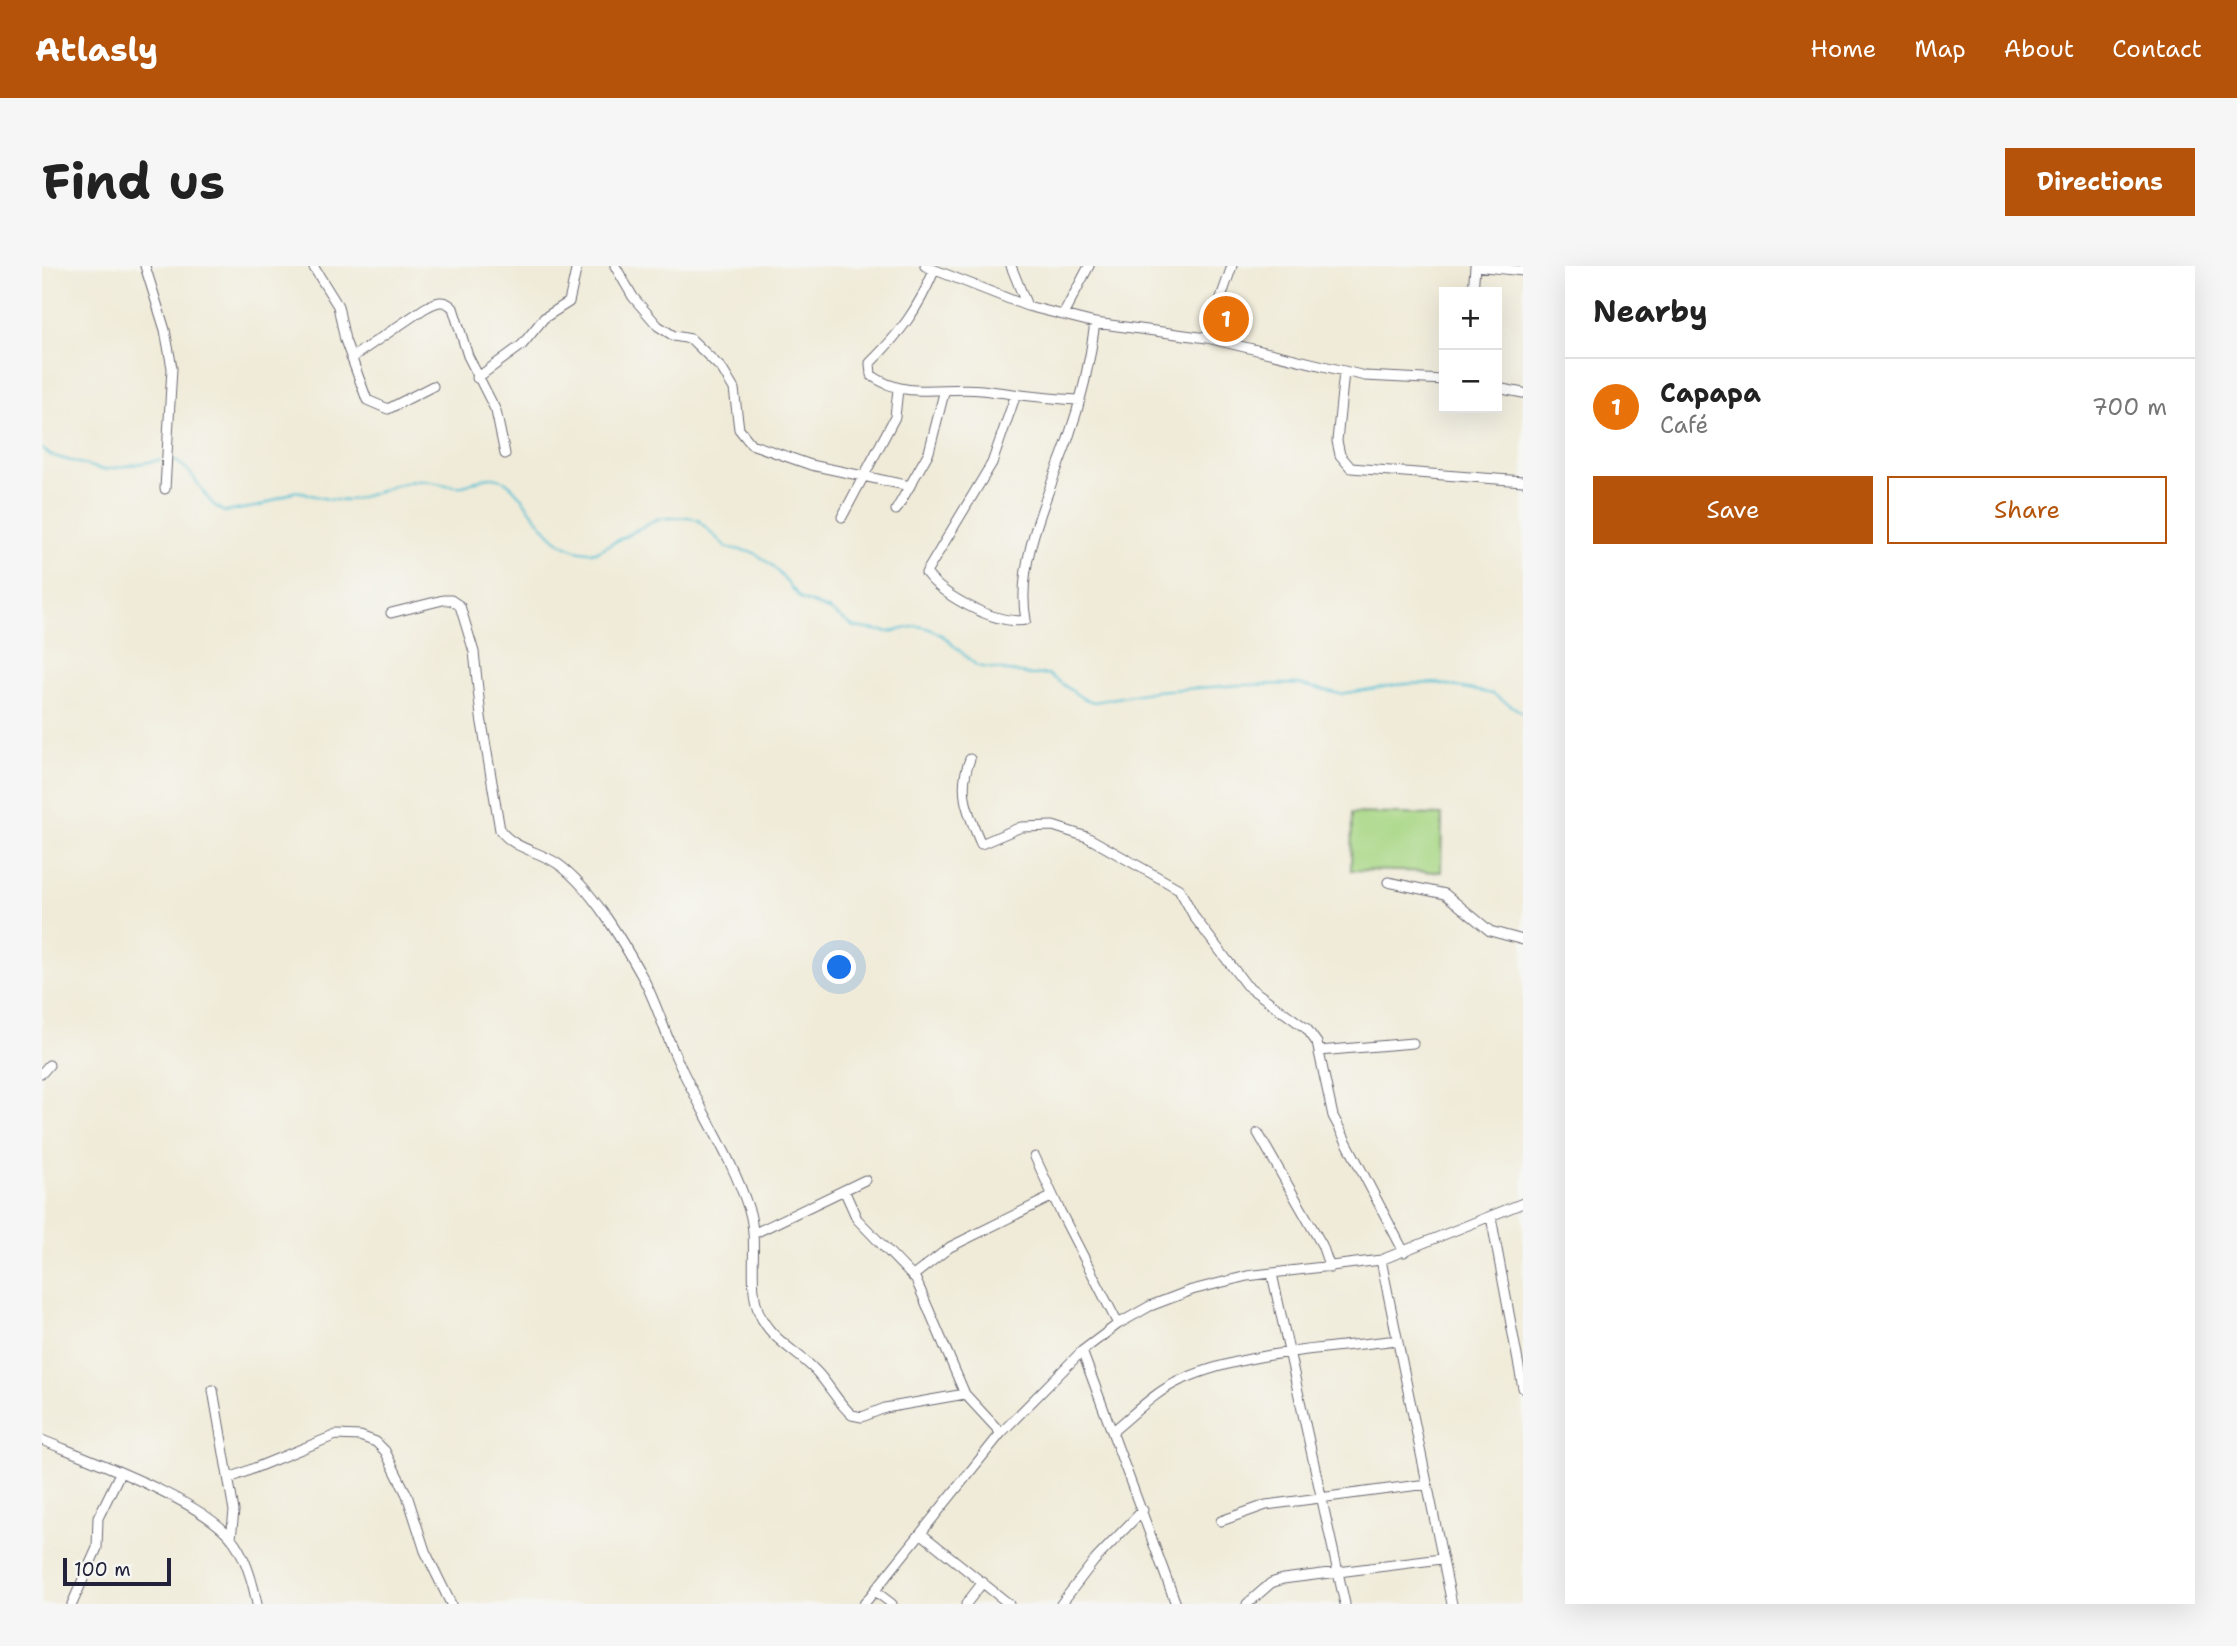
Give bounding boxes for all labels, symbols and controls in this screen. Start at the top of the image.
text: Atlasly [35,27,158,72]
text: Home [1810,33,1876,65]
text: Map [1914,33,1966,65]
text: About [2004,33,2074,65]
text: Contact [2112,33,2202,65]
button: Directions [2005,148,2195,216]
text: Find us [42,149,225,215]
map controls [1439,287,1502,413]
button: + [1439,287,1502,350]
text: Nearby [1593,291,1708,332]
pin: 1 [1203,293,1249,345]
button: − [1439,350,1502,413]
text: Capapa [1660,375,1761,410]
text: 1 [1611,392,1621,422]
text: 700 m [2092,392,2167,422]
text: Café [1660,410,1708,440]
button: Save [1593,476,1873,544]
button: Share [1887,476,2167,544]
your location [822,950,856,984]
scale bar [63,1555,172,1587]
text: 100 m [74,1557,131,1582]

